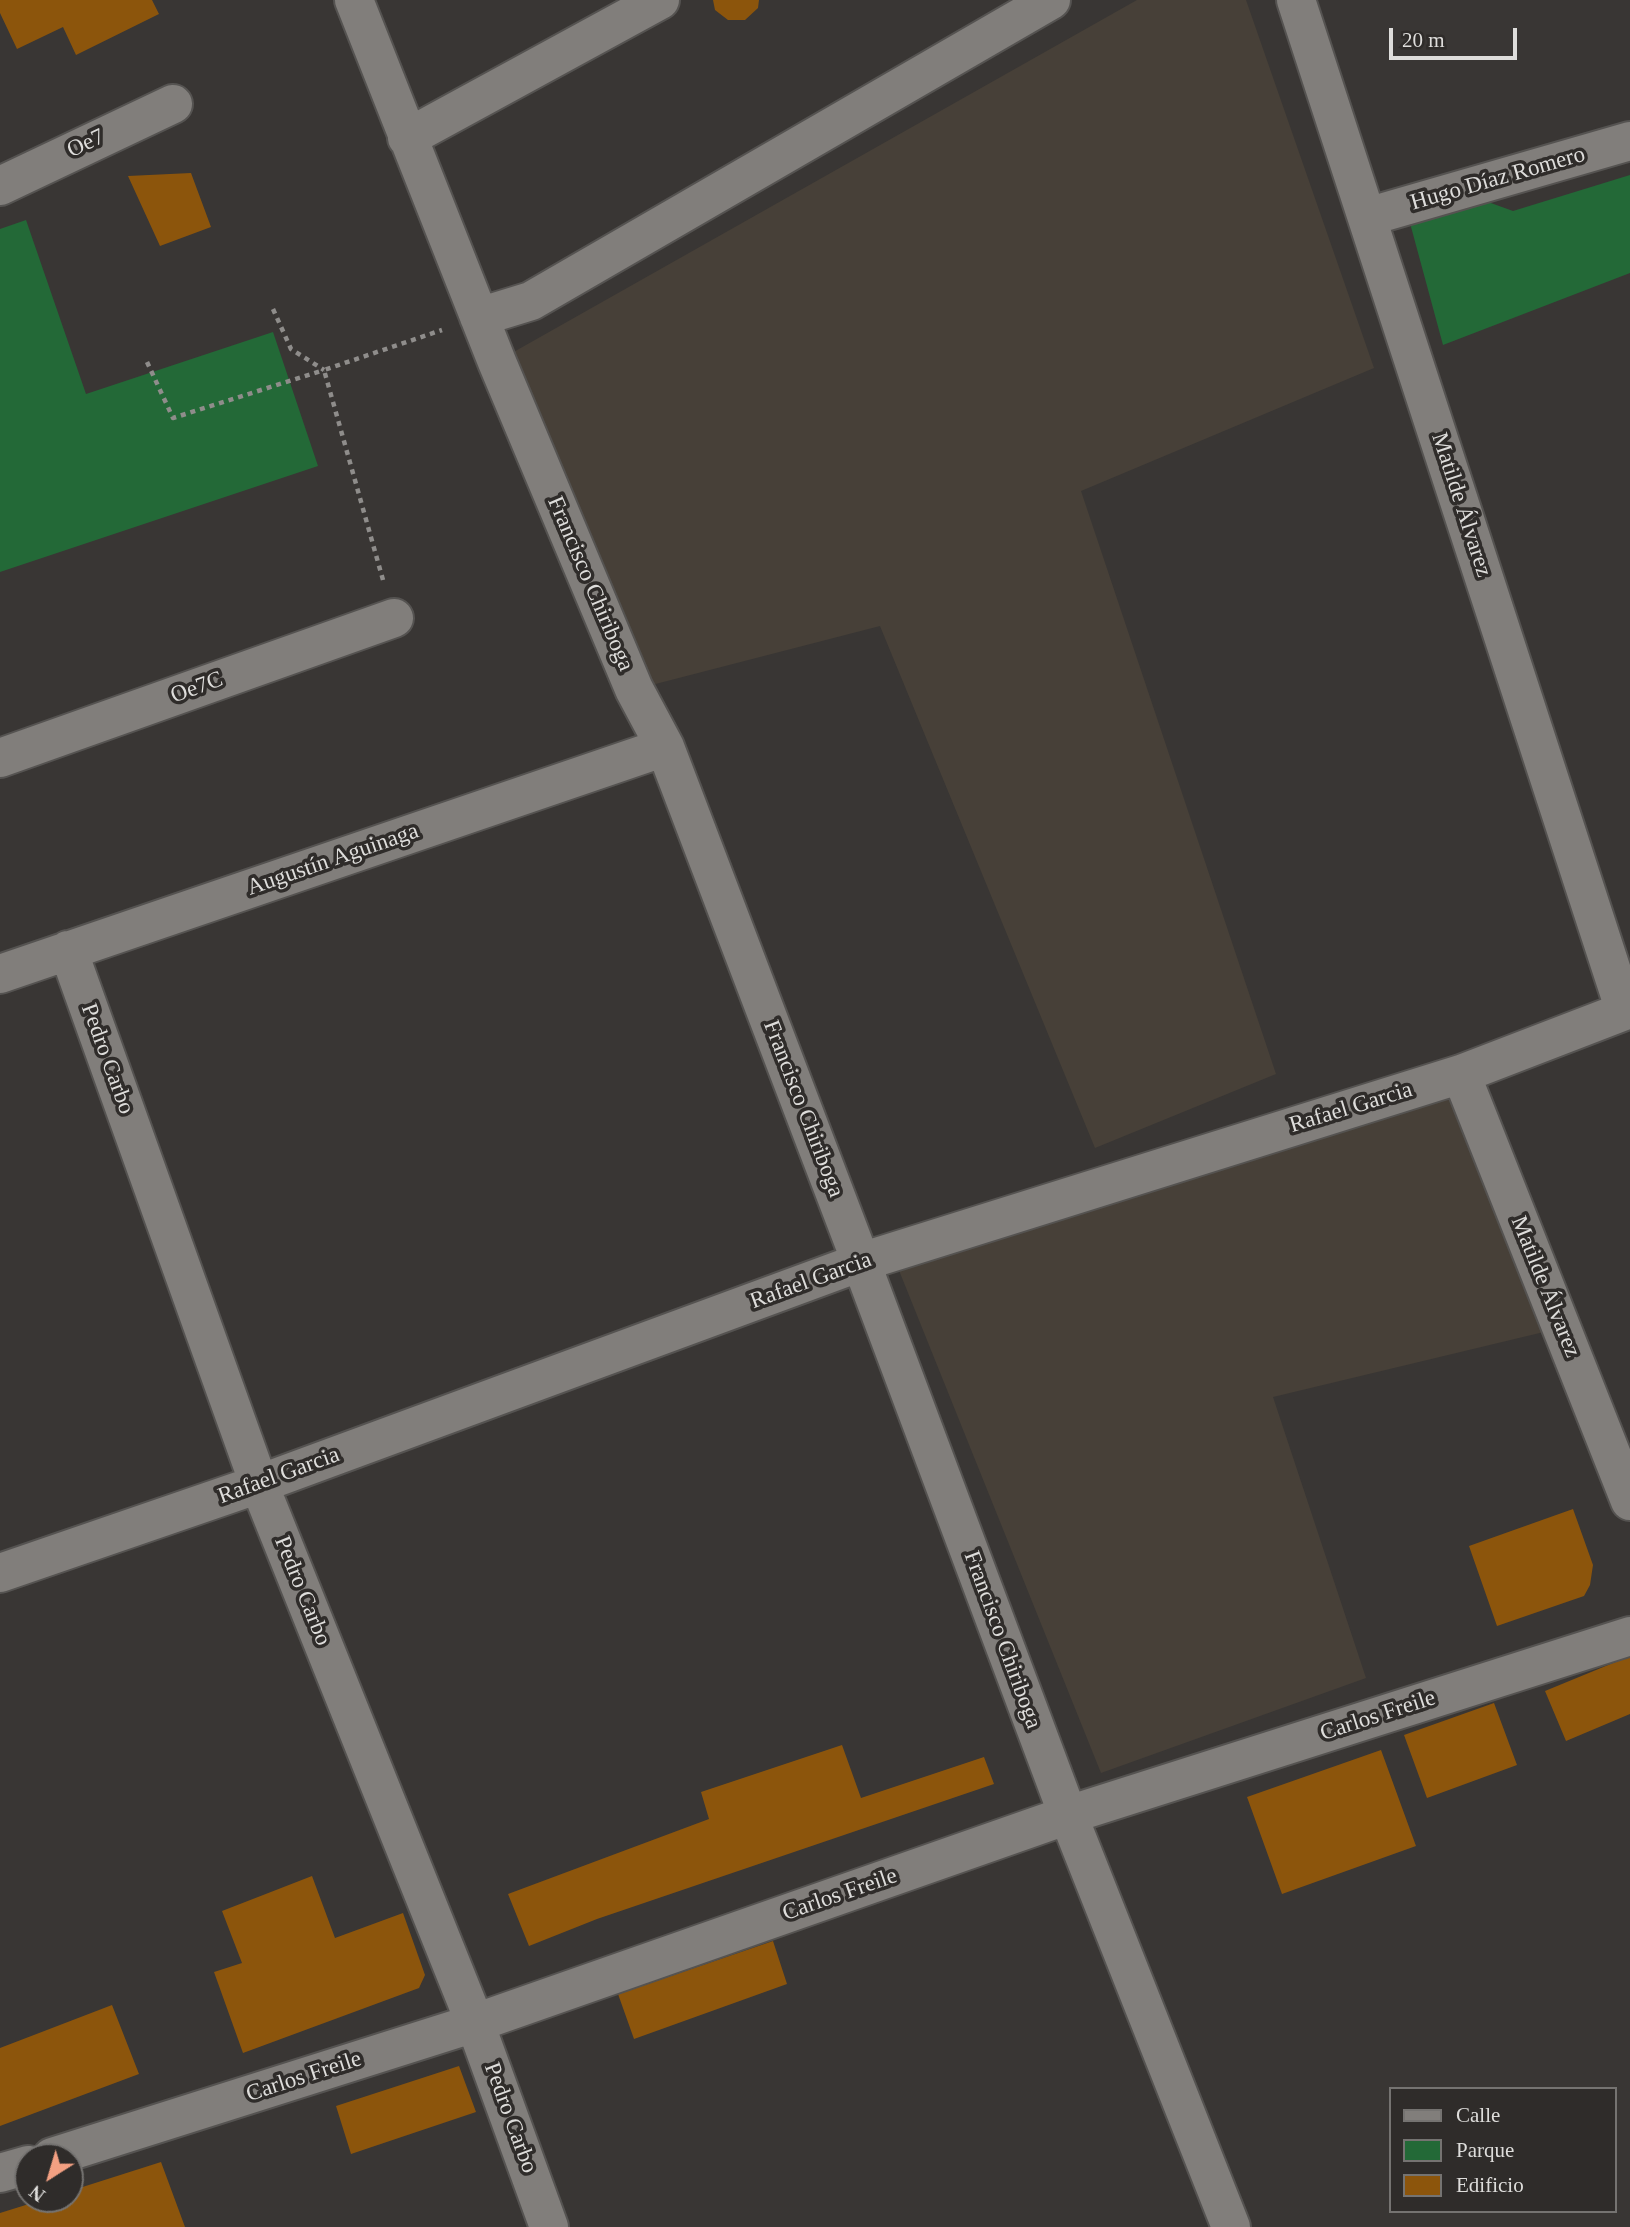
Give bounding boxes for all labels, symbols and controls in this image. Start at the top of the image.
scale bar [1392,14,1520,58]
text: 20 m [1402,28,1445,52]
street label: Oe7 [63,123,109,165]
street label: Hugo Díaz Romero [1408,141,1588,217]
street label: Matilde Álvarez [1425,429,1497,581]
street label: Francisco Chiriboga [541,492,639,676]
street label: Oe7C [167,666,227,710]
street label: Augustín Aguinaga [244,818,422,902]
street label: Pedro Carbo [74,1000,140,1118]
street label: Francisco Chiriboga [757,1017,849,1201]
street label: Rafael Garcia [1286,1076,1416,1140]
street label: Matilde Álvarez [1504,1212,1586,1362]
street label: Rafael Garcia [747,1246,875,1316]
street label: Rafael Garcia [215,1441,343,1511]
street label: Pedro Carbo [268,1532,336,1650]
street label: Francisco Chiriboga [957,1547,1047,1733]
street label: Carlos Freile [1317,1684,1439,1748]
street label: Carlos Freile [779,1863,901,1927]
street label: Carlos Freile [243,2045,365,2109]
street label: Pedro Carbo [477,2059,543,2177]
legend [1388,2087,1616,2213]
text: Calle [1456,2103,1500,2127]
text: Parque [1456,2138,1514,2162]
north arrow [14,2143,84,2213]
text: Edificio [1456,2173,1524,2197]
text: N [25,2181,49,2206]

